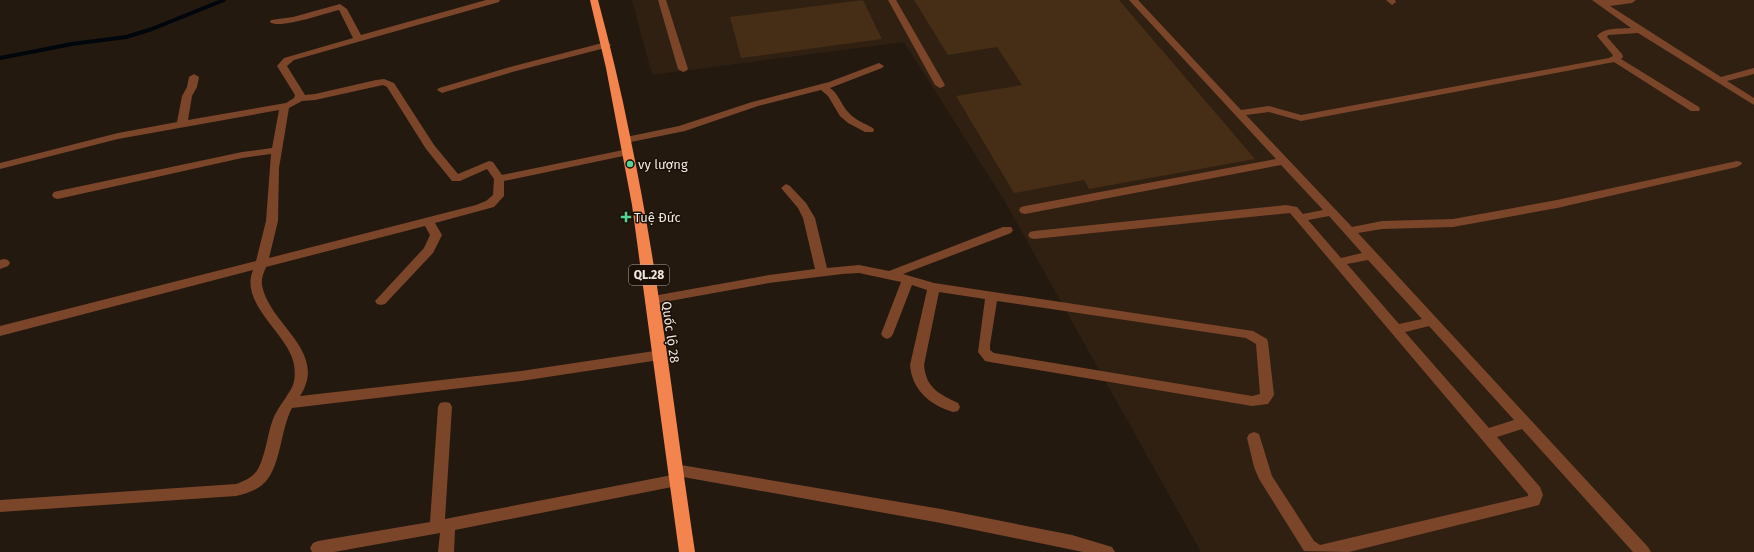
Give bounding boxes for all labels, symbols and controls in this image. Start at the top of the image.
place label: vy lượng [638,157,688,172]
marker: vy lượng [625,159,635,169]
place label: Tuệ Đức [634,210,681,225]
marker: Tuệ Đức [621,212,631,222]
road number: QL.28 [629,265,669,285]
street label: Quốc lộ 28 [659,300,682,364]

